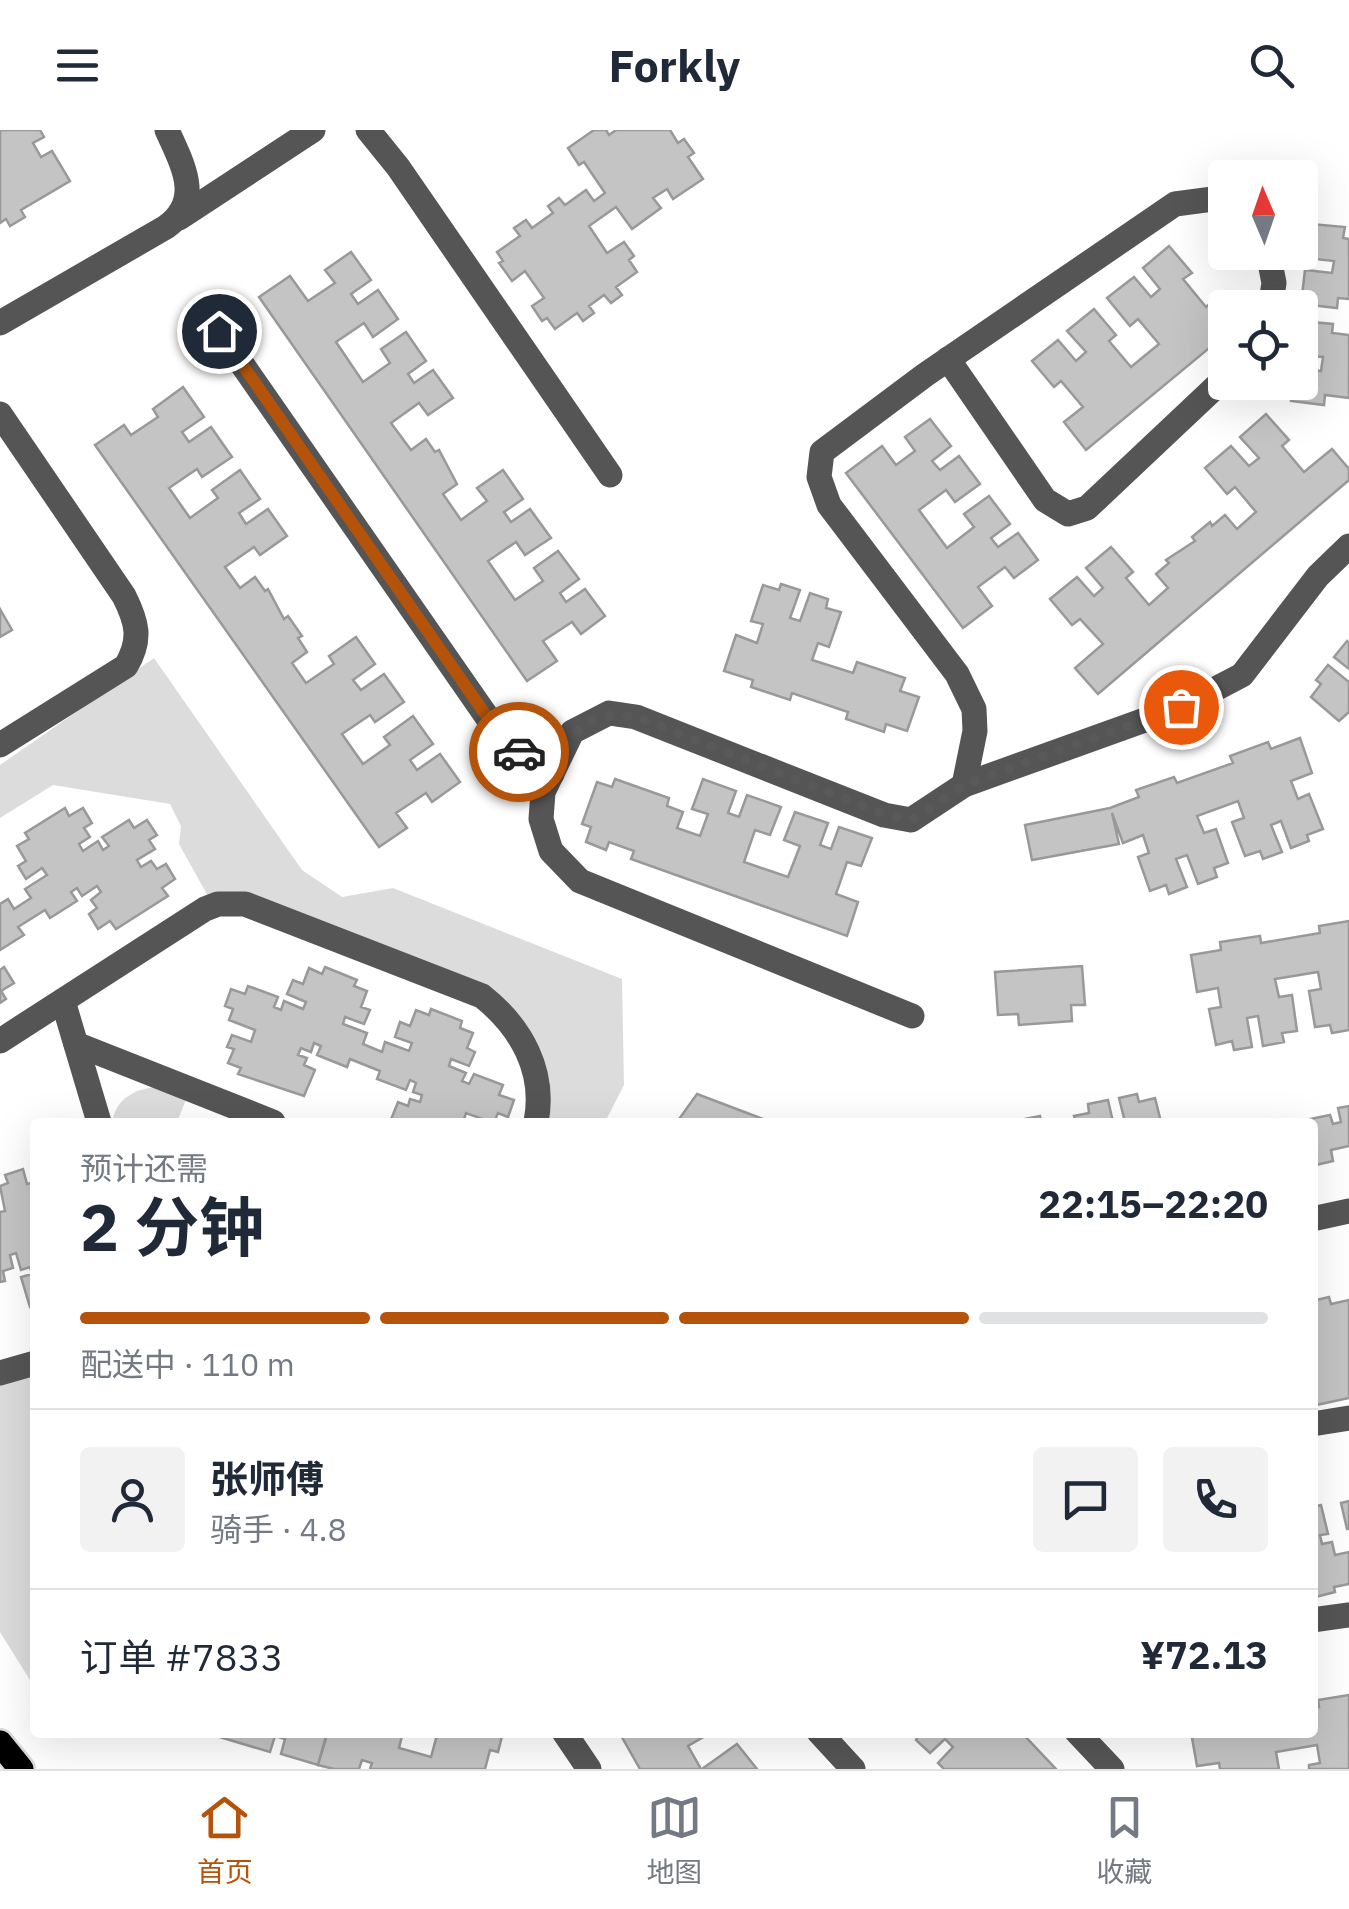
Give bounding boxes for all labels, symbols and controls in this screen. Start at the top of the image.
text: Forkly [609,36,740,94]
icon: menu [50,38,105,93]
icon: search [1244,38,1299,93]
north arrow [1208,160,1318,270]
map controls [1208,160,1318,400]
pin [177,289,262,374]
button: locate [1208,290,1318,400]
icon: home [192,304,247,359]
pin [1139,665,1224,750]
icon: bag [1154,680,1209,735]
courier [469,702,569,802]
icon: car [492,725,547,780]
text: 预计还需 [80,1147,208,1189]
text: 22:15–22:20 [1038,1179,1268,1228]
text: 2 分钟 [80,1184,264,1269]
text: 配送中 · 110 m [80,1343,295,1385]
button: person [80,1447,185,1552]
button: chat [1033,1447,1138,1552]
button: phone [1163,1447,1268,1552]
text: 张师傅 [210,1454,324,1503]
text: 骑手 · 4.8 [210,1508,347,1550]
text: ¥72.13 [1140,1630,1268,1679]
text: 订单 #7833 [80,1632,283,1681]
tab: 首页 [197,1790,253,1890]
tab: 地图 [646,1790,702,1890]
tab: 收藏 [1096,1790,1152,1890]

